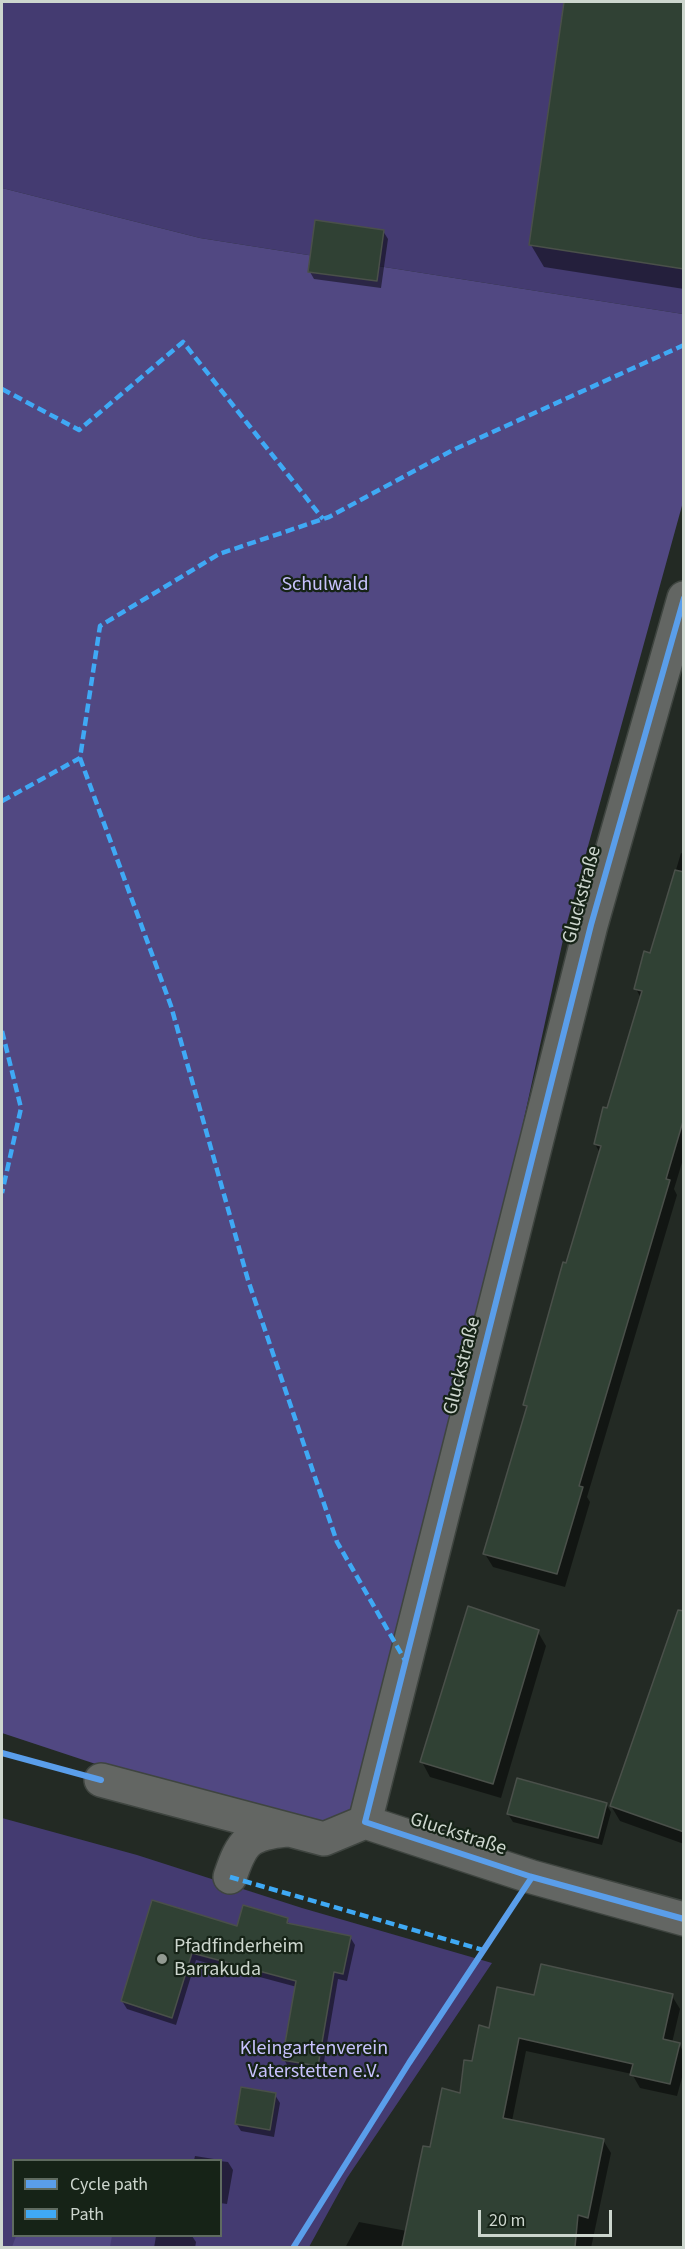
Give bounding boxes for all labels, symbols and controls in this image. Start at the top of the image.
park label: Schulwald [281,574,369,598]
street label: Gluckstraße [558,844,608,946]
street label: Gluckstraße [439,1315,487,1417]
street label: Gluckstraße [407,1808,509,1862]
place label: Pfadfinderheim Barrakuda [174,1936,304,1983]
marker: Pfadfinderheim Barrakuda [155,1952,169,1966]
park label: Kleingartenverein Vaterstetten e.V. [240,2038,388,2085]
legend [12,2159,222,2237]
text: Cycle path [70,2172,148,2197]
scale bar [481,2198,614,2236]
text: Path [70,2202,104,2227]
text: 20 m [489,2208,525,2233]

